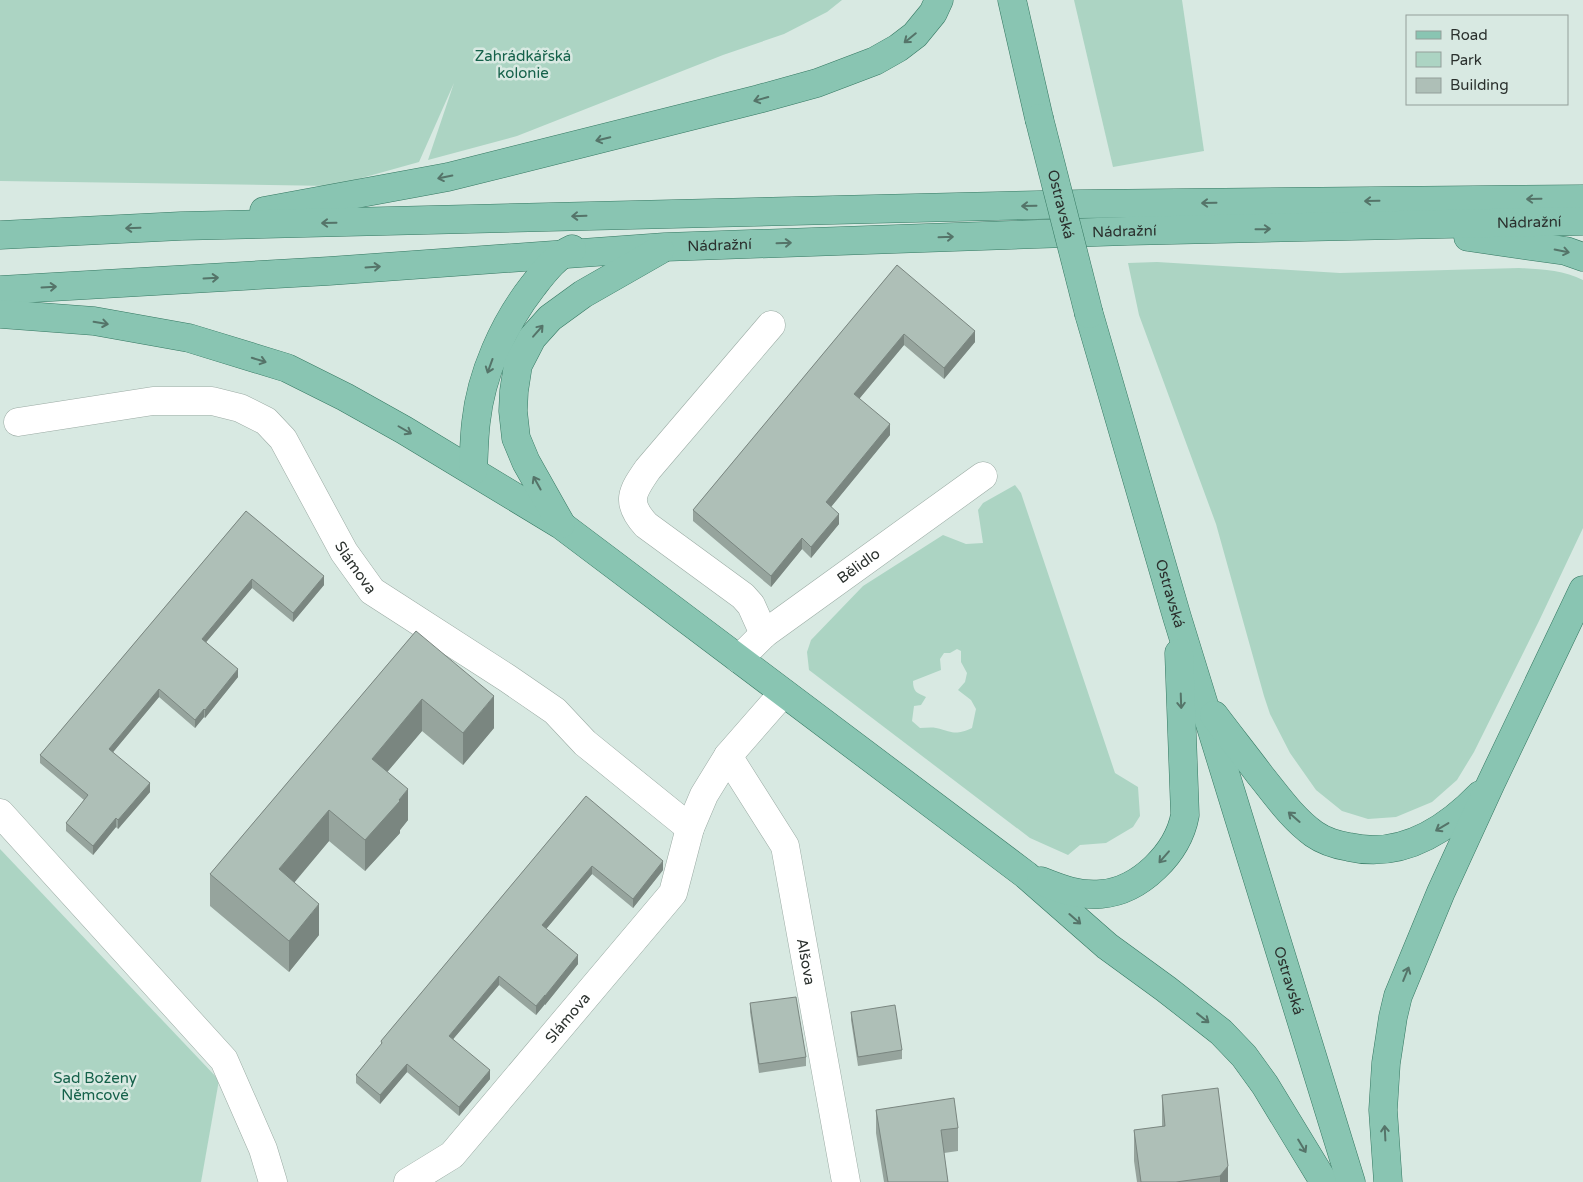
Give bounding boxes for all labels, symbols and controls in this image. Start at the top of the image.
legend [1406,15,1568,105]
text: Road [1450,26,1488,44]
one-way arrow [904,33,917,44]
park label: Zahrádkářská kolonie [475,47,571,82]
text: Park [1450,51,1482,69]
text: Building [1450,76,1509,94]
one-way arrow [753,94,769,104]
one-way arrow [596,135,612,144]
street label: Ostravská [1044,168,1078,241]
one-way arrow [438,173,454,183]
one-way arrow [1527,195,1543,204]
one-way arrow [1364,196,1380,206]
one-way arrow [1202,198,1218,208]
one-way arrow [1022,201,1038,210]
one-way arrow [571,211,588,221]
street label: Nádražní [1497,212,1562,232]
one-way arrow [322,218,338,228]
street label: Nádražní [1092,221,1157,241]
one-way arrow [125,223,141,233]
one-way arrow [1254,224,1271,234]
one-way arrow [938,233,954,242]
street label: Nádražní [687,235,752,255]
one-way arrow [776,238,792,247]
one-way arrow [1553,247,1569,256]
one-way arrow [365,263,381,272]
one-way arrow [203,273,219,282]
one-way arrow [40,283,56,292]
one-way arrow [92,318,108,328]
one-way arrow [532,325,544,338]
one-way arrow [250,355,266,365]
one-way arrow [484,357,494,373]
one-way arrow [397,425,412,435]
one-way arrow [532,476,542,490]
street label: Slámova [331,538,380,597]
street label: Bělidlo [834,544,884,587]
street label: Ostravská [1152,557,1189,630]
one-way arrow [1176,692,1185,708]
one-way arrow [1288,811,1301,822]
one-way arrow [1436,823,1450,833]
one-way arrow [1159,850,1170,863]
one-way arrow [1069,913,1082,924]
street label: Alšova [793,937,819,987]
street label: Ostravská [1270,944,1308,1017]
one-way arrow [1402,967,1412,982]
street label: Slámova [541,989,594,1047]
one-way arrow [1197,1013,1210,1024]
park label: Sad Boženy Němcové [53,1069,137,1104]
one-way arrow [1380,1126,1389,1142]
one-way arrow [1298,1138,1308,1152]

